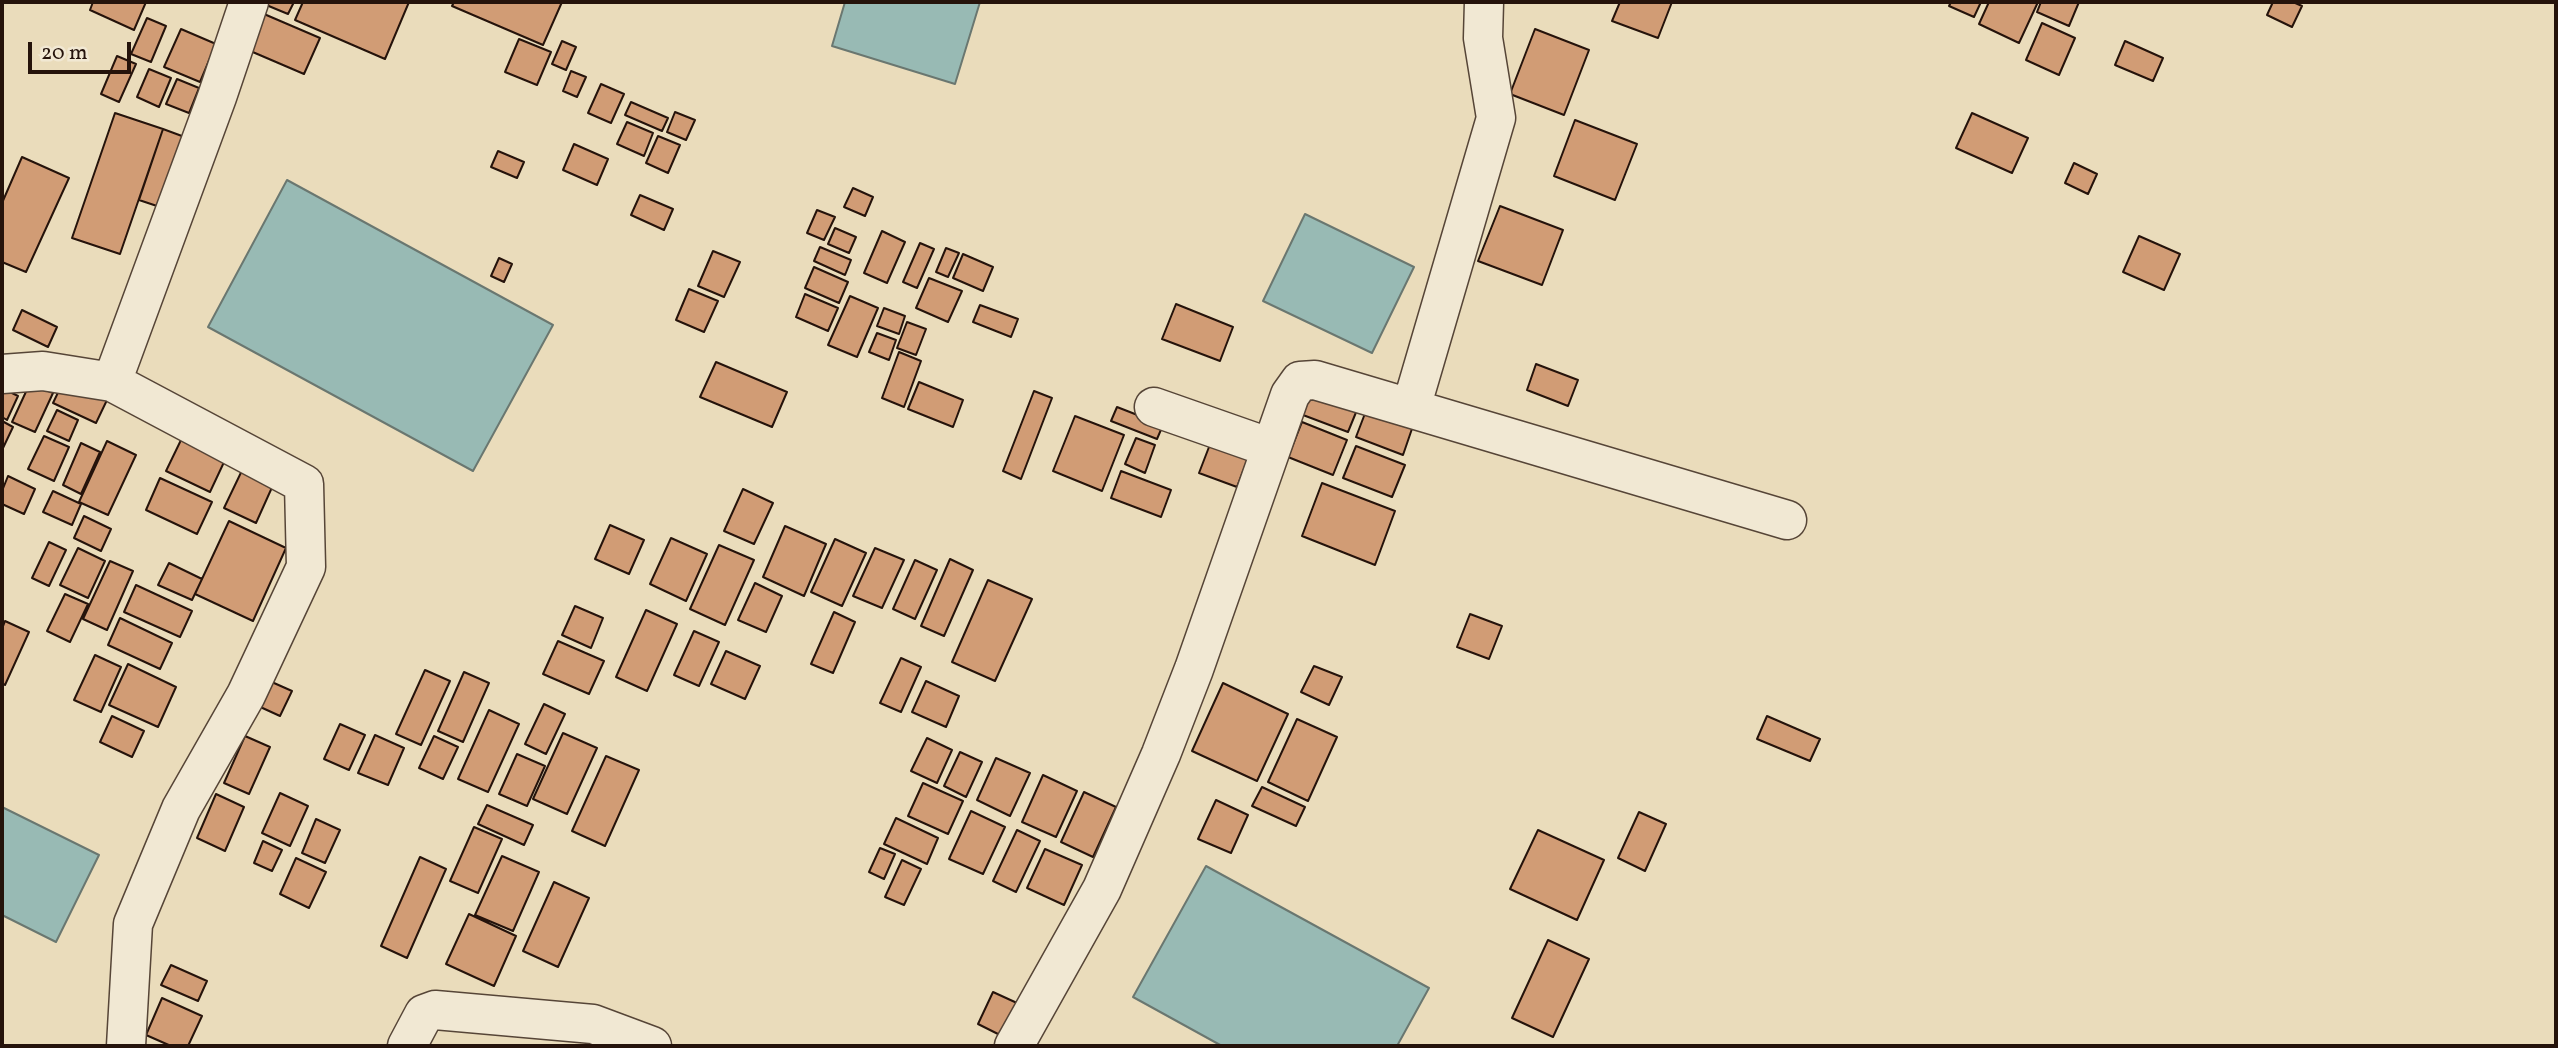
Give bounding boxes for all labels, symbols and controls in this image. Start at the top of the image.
scale bar [32,28,135,72]
text: 20 m [41,39,87,68]

